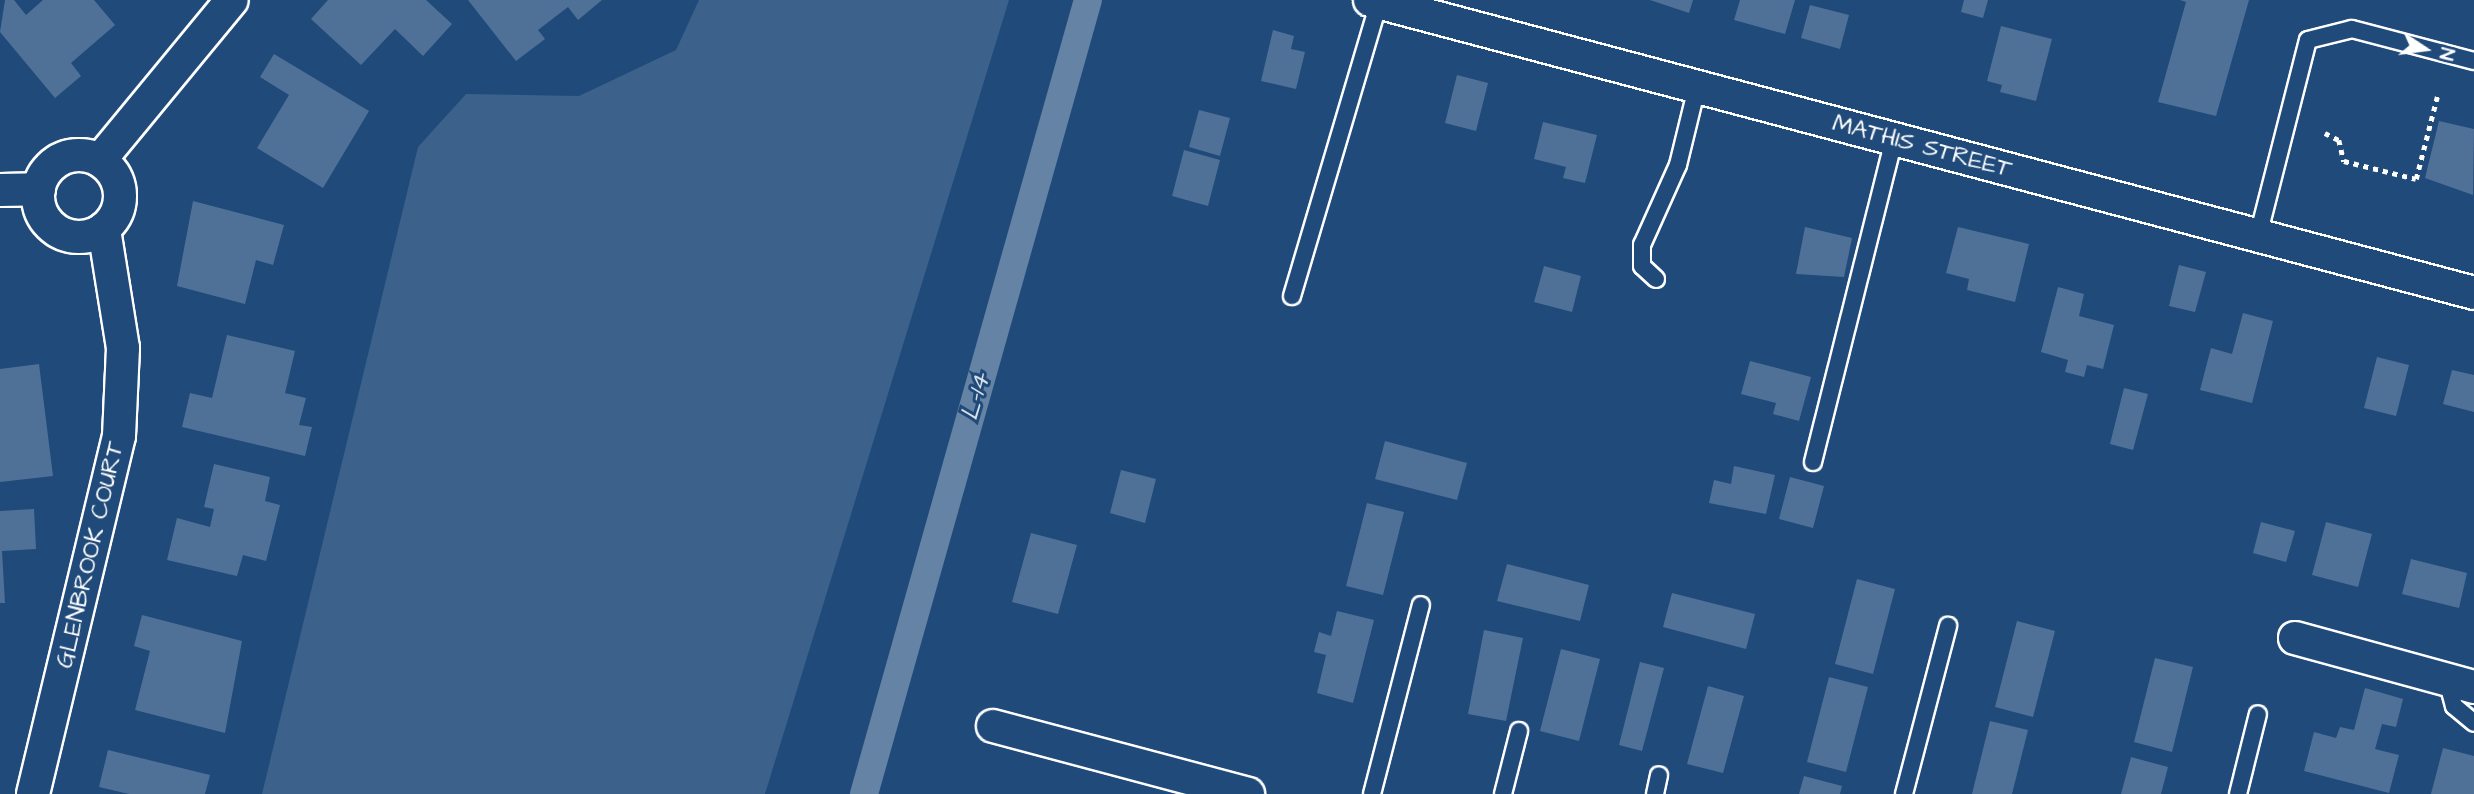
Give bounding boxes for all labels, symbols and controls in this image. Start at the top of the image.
north arrow [2390,14,2460,84]
text: N [2431,45,2460,63]
street label: MATHIS STREET [1829,109,2015,185]
water label: L-14 [955,370,997,424]
street label: GLENBROOK COURT [51,439,131,671]

